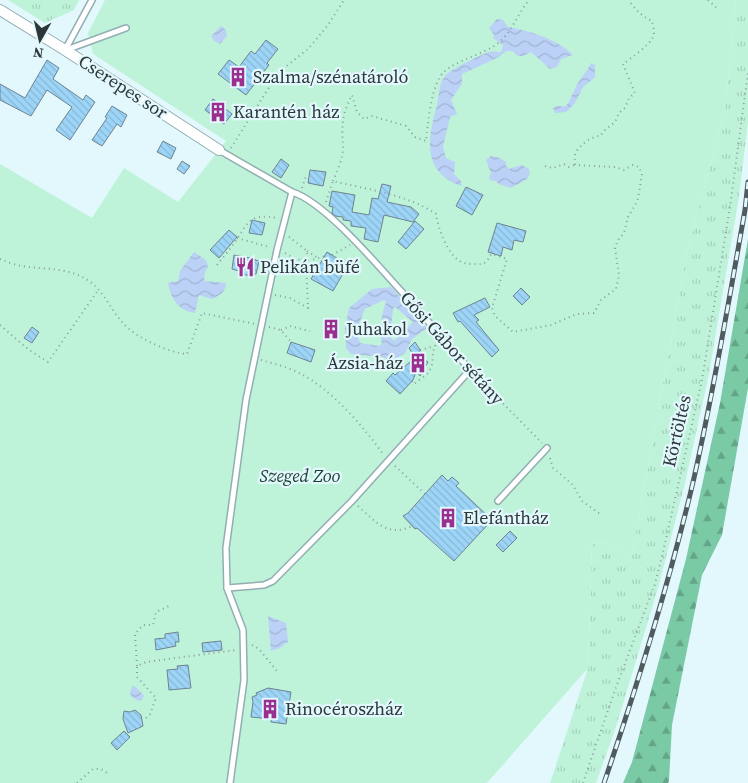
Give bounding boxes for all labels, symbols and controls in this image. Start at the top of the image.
north arrow [15,15,65,65]
text: N [32,42,45,63]
street label: Cserepes sor [74,48,173,125]
place label: Szalma/szénatároló [253,64,409,89]
building icon: Szalma/szénatároló [227,66,249,88]
place label: Karantén ház [233,99,340,124]
building icon: Karantén ház [207,101,229,123]
place label: Pelikán büfé [260,254,360,279]
restaurant icon: Pelikán büfé [234,256,256,278]
street label: Gősi Gábor sétány [395,286,511,410]
place label: Juhakol [345,316,407,341]
building icon: Juhakol [320,318,342,340]
place label: Ázsia-ház [327,350,403,375]
building icon: Ázsia-ház [407,352,429,374]
street label: Körtöltés [656,392,697,469]
park label: Szeged Zoo [260,463,341,488]
place label: Elefántház [463,505,549,530]
building icon: Elefántház [437,507,459,529]
place label: Rinocéroszház [285,696,402,721]
building icon: Rinocéroszház [259,698,281,720]

